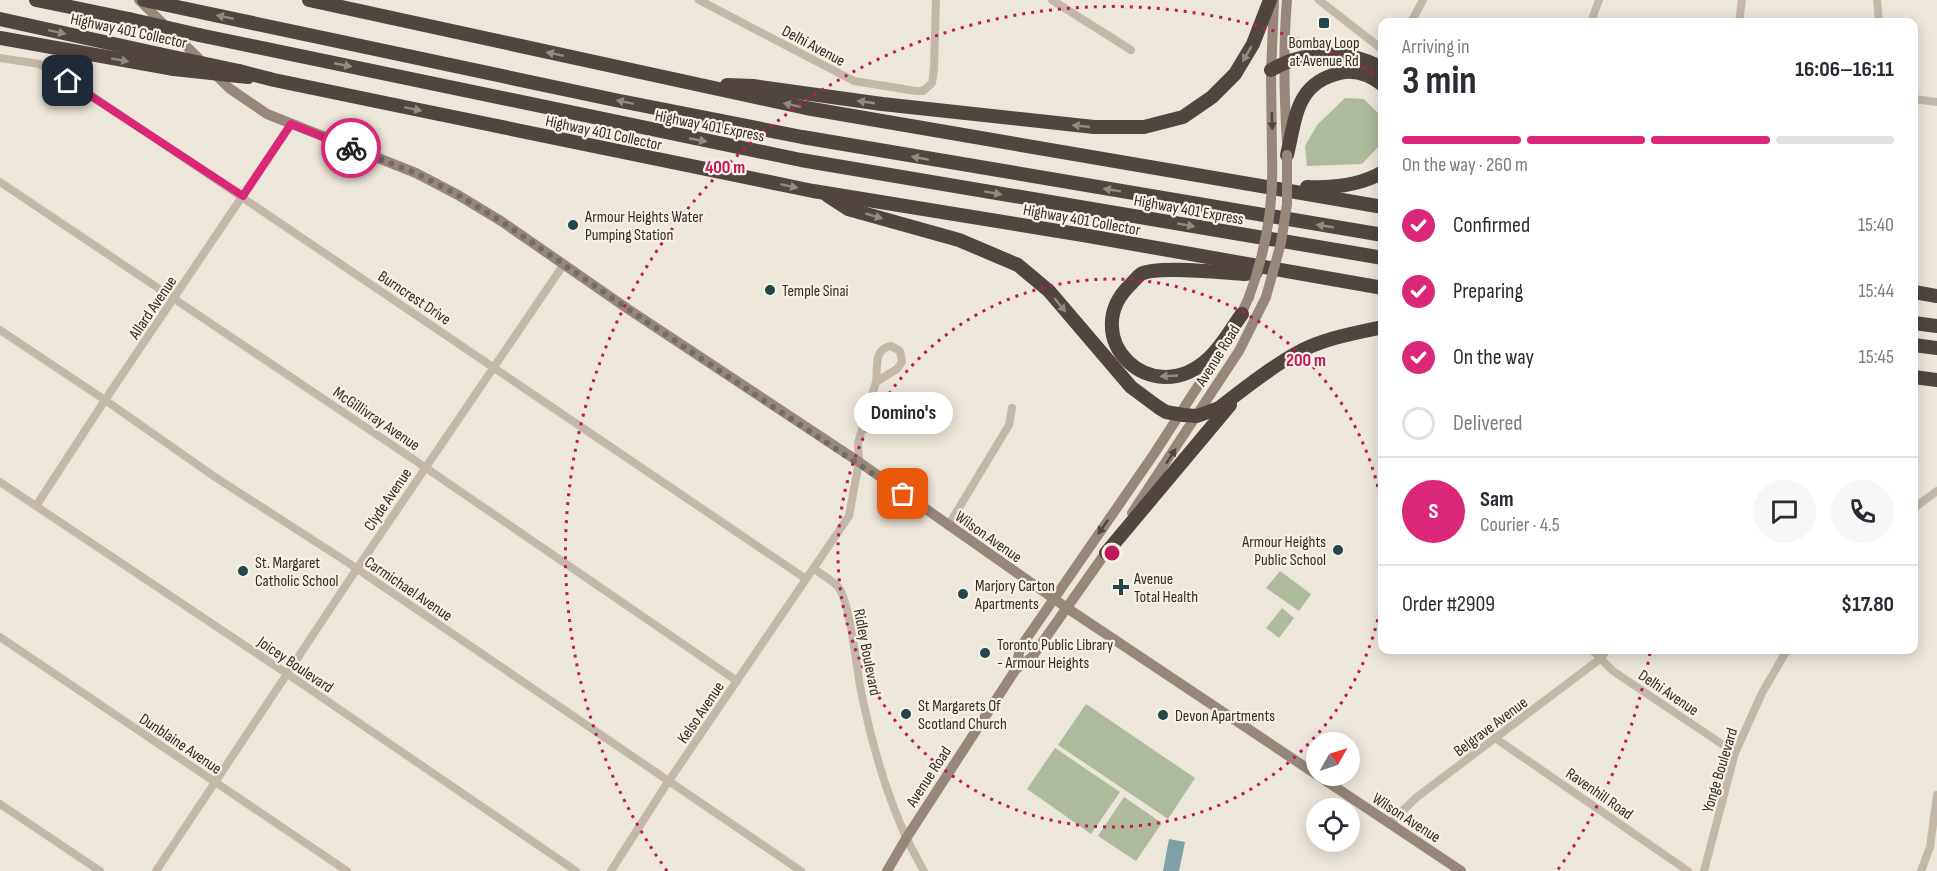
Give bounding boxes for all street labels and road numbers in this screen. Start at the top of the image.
street label: Highway 401 Collector [69,10,189,53]
street label: Delhi Avenue [778,22,848,71]
street label: Highway 401 Express [653,107,766,146]
street label: Highway 401 Collector [544,112,664,155]
street label: Highway 401 Express [1132,191,1245,230]
street label: Highway 401 Collector [1022,201,1142,240]
street label: Burncrest Drive [374,267,454,329]
street label: Allard Avenue [125,273,181,344]
street label: Avenue Road [1192,322,1244,391]
street label: McGillivray Avenue [329,383,423,455]
street label: Clyde Avenue [360,465,416,535]
street label: Wilson Avenue [951,507,1025,567]
street label: Carmichael Avenue [361,553,456,626]
street label: Ridley Boulevard [849,607,884,697]
street label: Joicey Boulevard [253,632,337,697]
street label: Delhi Avenue [1634,666,1702,720]
street label: Kelso Avenue [674,678,729,747]
street label: Belgrave Avenue [1450,693,1532,761]
street label: Dunblaine Avenue [135,710,225,779]
street label: Yonge Boulevard [1699,726,1742,815]
street label: Avenue Road [902,743,956,811]
street label: Ravenhill Road [1562,764,1636,824]
street label: Wilson Avenue [1369,789,1444,847]

